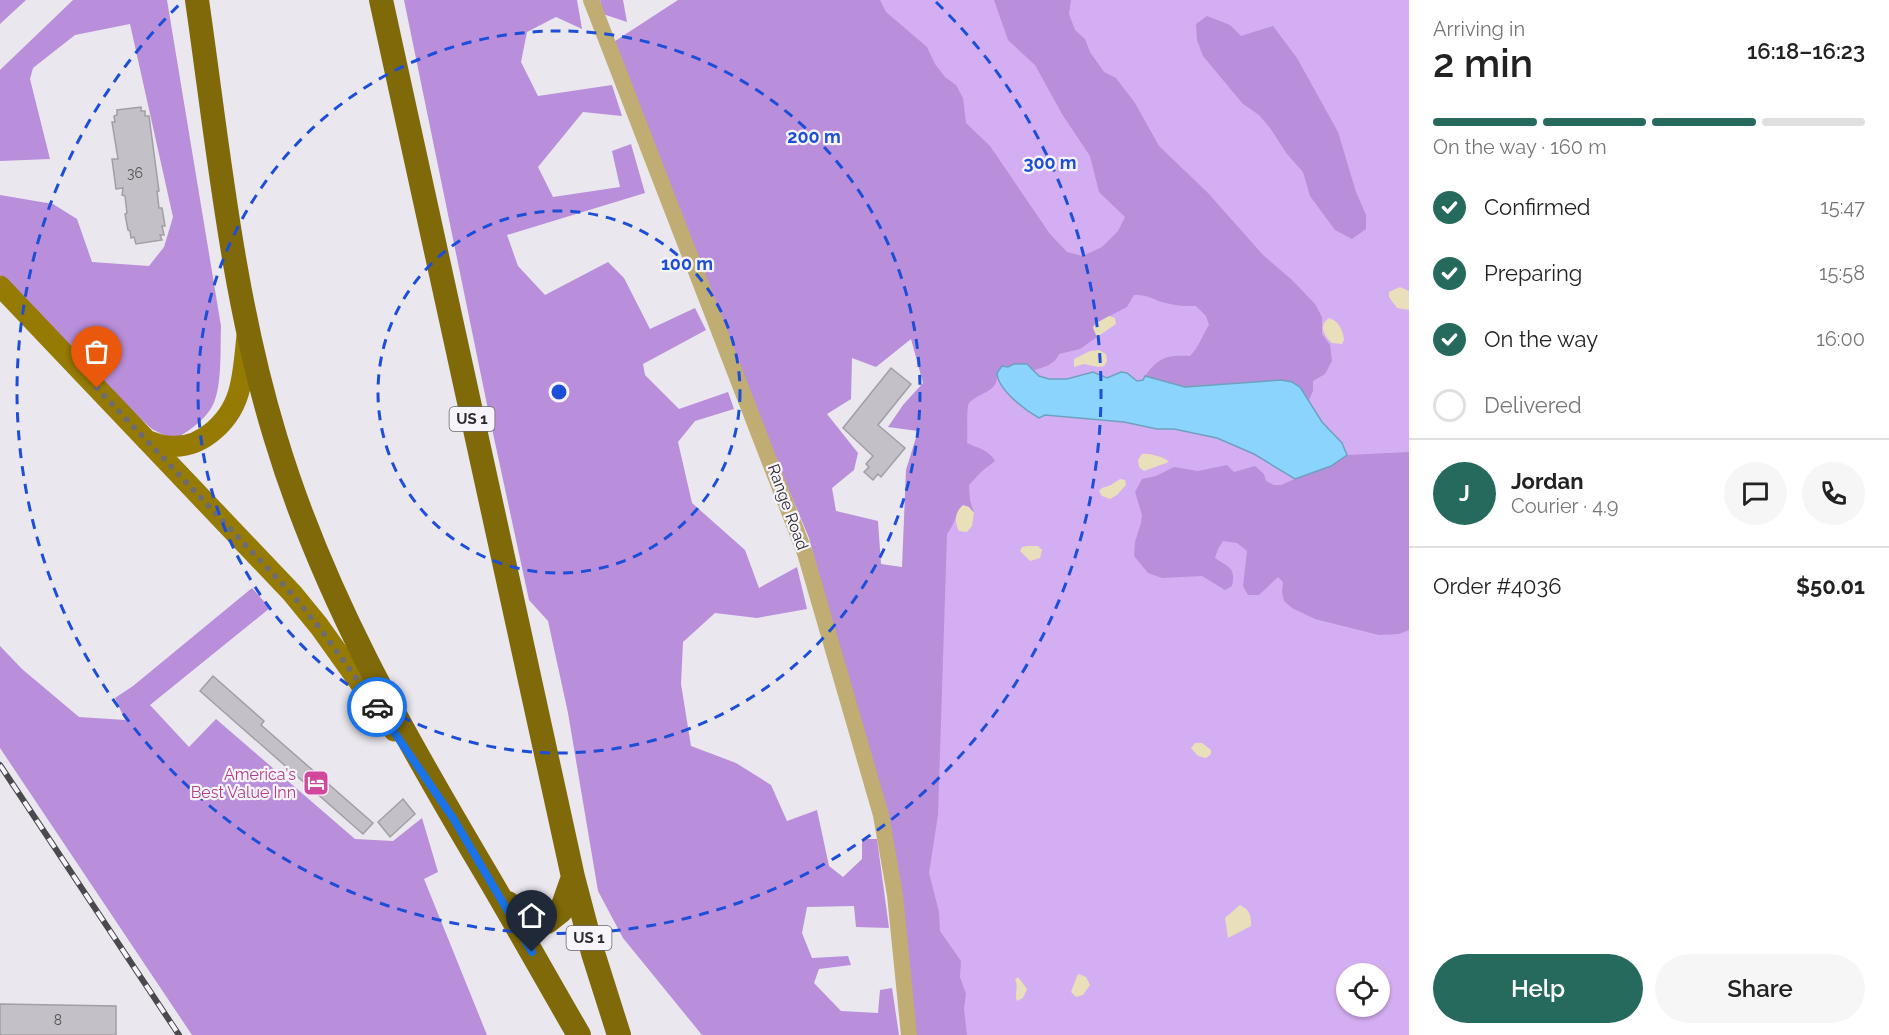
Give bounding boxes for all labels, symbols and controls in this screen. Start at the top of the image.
text: Arriving in [1433,17,1525,41]
text: 16:18–16:23 [1747,38,1865,64]
text: 2 min [1433,40,1533,86]
text: 200 m [787,126,841,147]
text: On the way · 160 m [1433,135,1607,159]
text: 300 m [1023,152,1077,173]
house number: 36 [127,165,143,181]
icon: check [1433,191,1466,224]
text: Confirmed [1484,194,1591,220]
text: 15:47 [1820,195,1865,219]
text: 100 m [661,253,713,274]
icon: check [1433,257,1466,290]
text: Preparing [1484,260,1582,286]
text: 15:58 [1819,261,1865,285]
icon: check [1433,323,1466,356]
pin [71,326,122,388]
text: On the way [1484,326,1598,352]
text: 16:00 [1816,327,1865,351]
icon: bag [80,335,113,368]
centre of rings [549,382,569,402]
text: Delivered [1484,392,1582,418]
road number: US 1 [450,407,494,431]
street label: Range Road [764,461,812,553]
button: chat [1724,462,1787,525]
button: phone [1802,462,1865,525]
text: Jordan [1511,468,1583,494]
text: J [1459,480,1470,506]
text: Courier · 4.9 [1511,494,1619,518]
text: Order #4036 [1433,573,1561,599]
text: $50.01 [1796,573,1865,599]
courier [347,677,407,737]
icon: car [361,691,394,724]
place label: America's Best Value Inn [191,765,296,802]
hotel icon: America's Best Value Inn [301,768,331,798]
pin [506,890,557,952]
icon: home [515,899,548,932]
road number: US 1 [566,926,612,950]
button: Help [1433,954,1643,1023]
button: Share [1655,954,1865,1023]
map controls [1336,963,1390,1017]
button: locate [1336,963,1390,1017]
house number: 8 [54,1012,62,1028]

